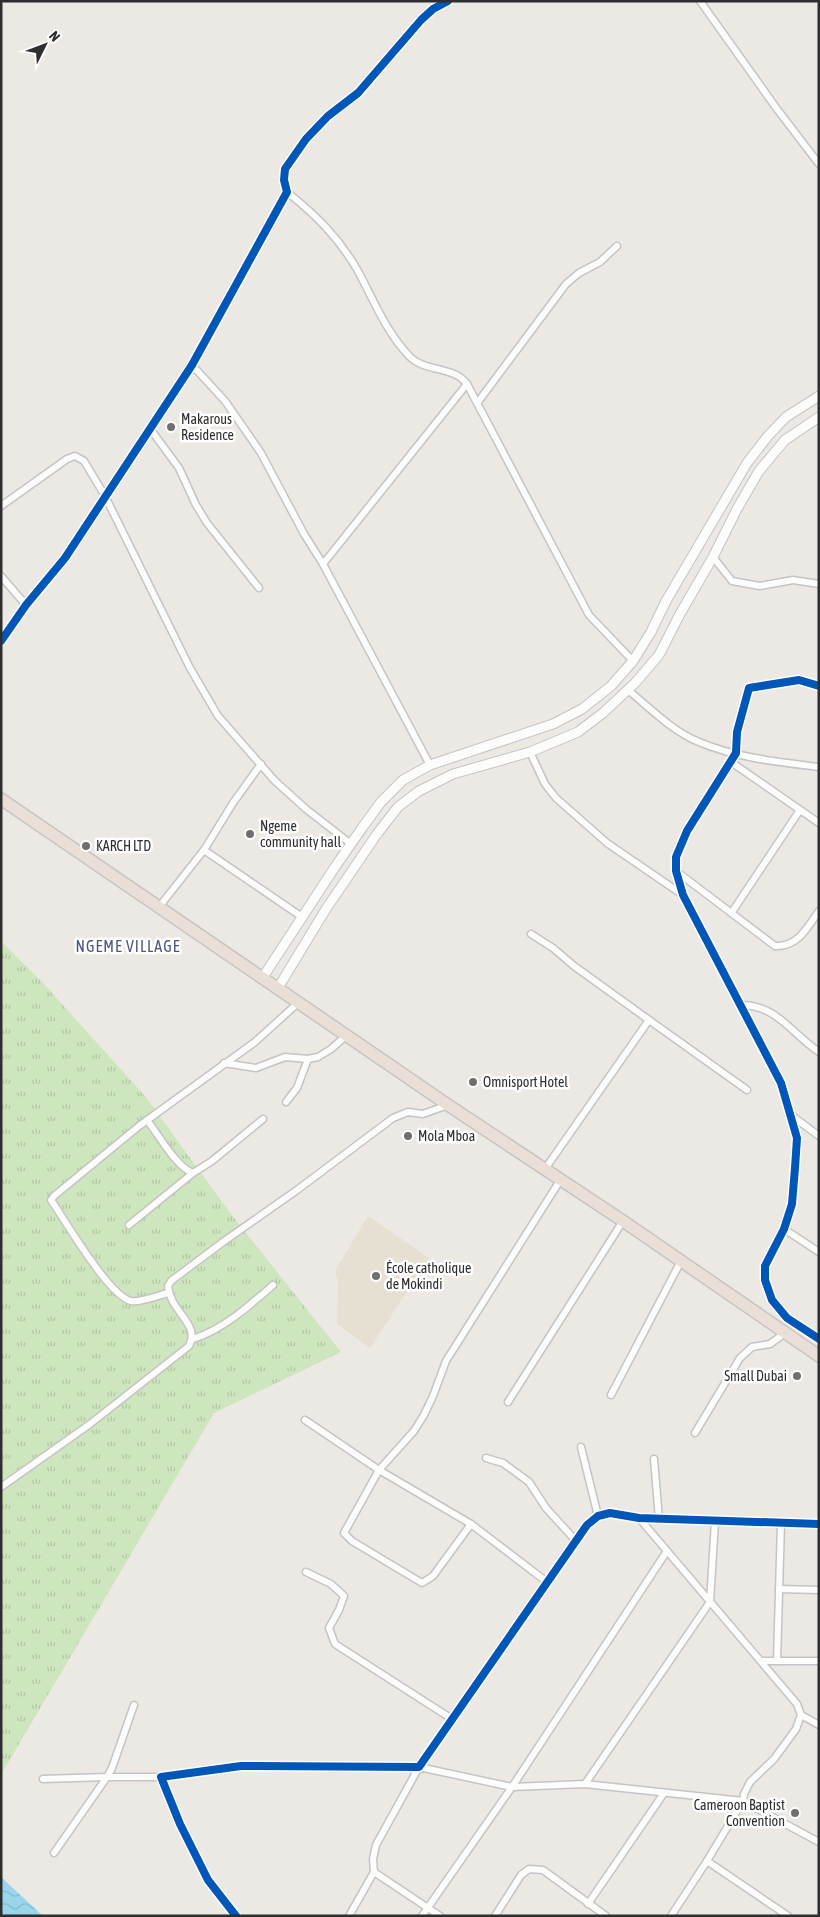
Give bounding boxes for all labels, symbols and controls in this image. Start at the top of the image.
north arrow [20,20,70,70]
text: N [46,28,63,45]
place label: Makarous Residence [181,411,234,443]
marker: Makarous Residence [165,421,177,433]
place label: Ngeme community hall [260,818,341,850]
marker: Ngeme community hall [244,828,256,840]
place label: KARCH LTD [96,838,151,854]
marker: KARCH LTD [80,840,92,852]
district label: NGEME VILLAGE [76,937,180,955]
place label: Omnisport Hotel [483,1074,568,1090]
marker: Omnisport Hotel [467,1076,479,1088]
place label: Mola Mboa [418,1128,475,1144]
marker: Mola Mboa [402,1130,414,1142]
place label: École catholique de Mokindi [386,1260,471,1292]
marker: École catholique de Mokindi [370,1270,382,1282]
place label: Small Dubai [724,1368,787,1384]
marker: Small Dubai [791,1370,803,1382]
place label: Cameroon Baptist Convention [694,1797,785,1829]
marker: Cameroon Baptist Convention [789,1807,801,1819]

